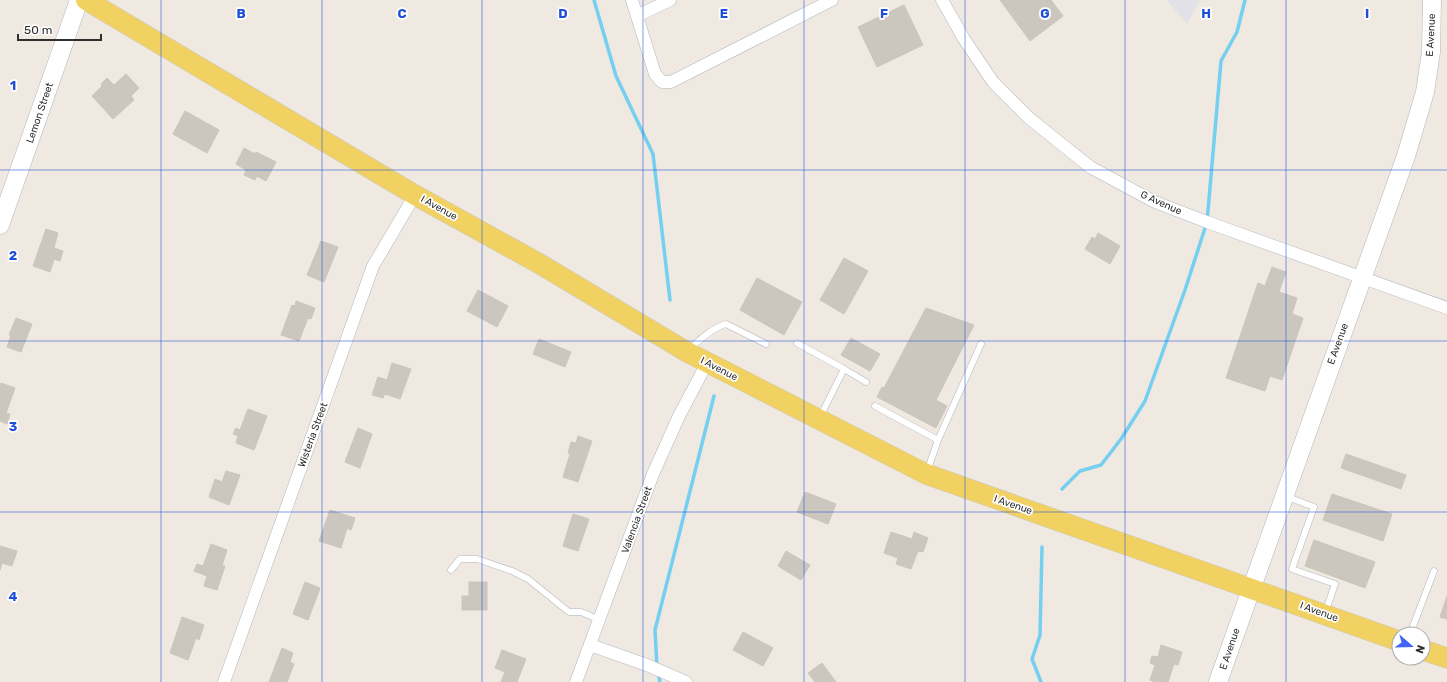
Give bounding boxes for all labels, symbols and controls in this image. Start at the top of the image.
text: B [236,6,246,21]
text: C [397,6,407,21]
text: D [558,6,568,21]
text: E [720,6,728,21]
text: F [880,6,888,21]
text: G [1040,6,1050,21]
text: H [1201,6,1211,21]
text: I [1365,6,1369,21]
street label: E Avenue [1424,13,1438,57]
scale bar [18,16,101,42]
text: 50 m [24,23,52,37]
text: 1 [10,78,16,93]
street label: Lemon Street [24,81,56,145]
street label: G Avenue [1138,189,1184,218]
street label: I Avenue [419,193,460,223]
text: 2 [9,248,17,263]
street label: E Avenue [1325,321,1351,366]
street label: I Avenue [698,355,740,384]
street label: Wisteria Street [296,401,330,469]
text: 3 [9,419,18,434]
street label: Valencia Street [619,485,655,555]
street label: I Avenue [992,493,1034,517]
text: 4 [9,589,18,604]
street label: I Avenue [1298,600,1340,625]
street label: E Avenue [1217,626,1243,671]
north arrow [1391,626,1431,666]
text: N [1412,643,1427,655]

